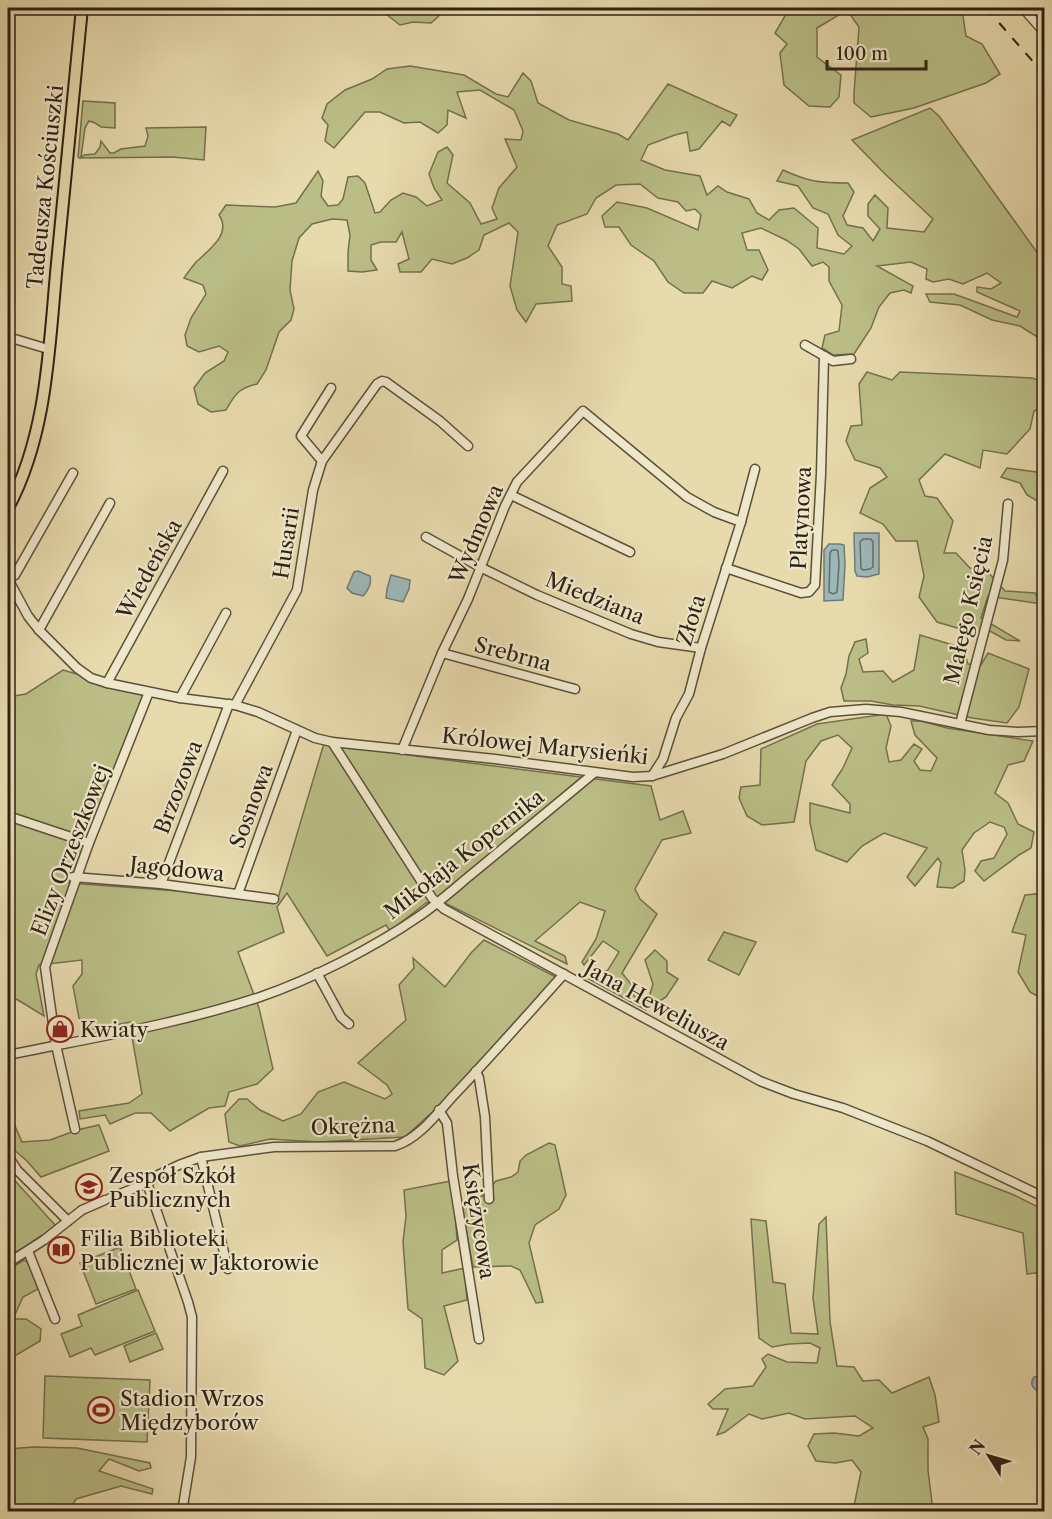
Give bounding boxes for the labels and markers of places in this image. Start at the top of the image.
shop icon: Kwiaty [45,1014,75,1044]
place label: Kwiaty [80,1017,149,1042]
place label: Zespół Szkół Publicznych [109,1163,236,1212]
school or university icon: Zespół Szkół Publicznych [74,1172,104,1202]
place label: Filia Biblioteki Publicznej w Jaktorowie [80,1226,319,1275]
library icon: Filia Biblioteki Publicznej w Jaktorowie [46,1235,76,1265]
place label: Stadion Wrzos Międzyborów [120,1386,264,1435]
sports icon: Stadion Wrzos Międzyborów [86,1395,116,1425]

